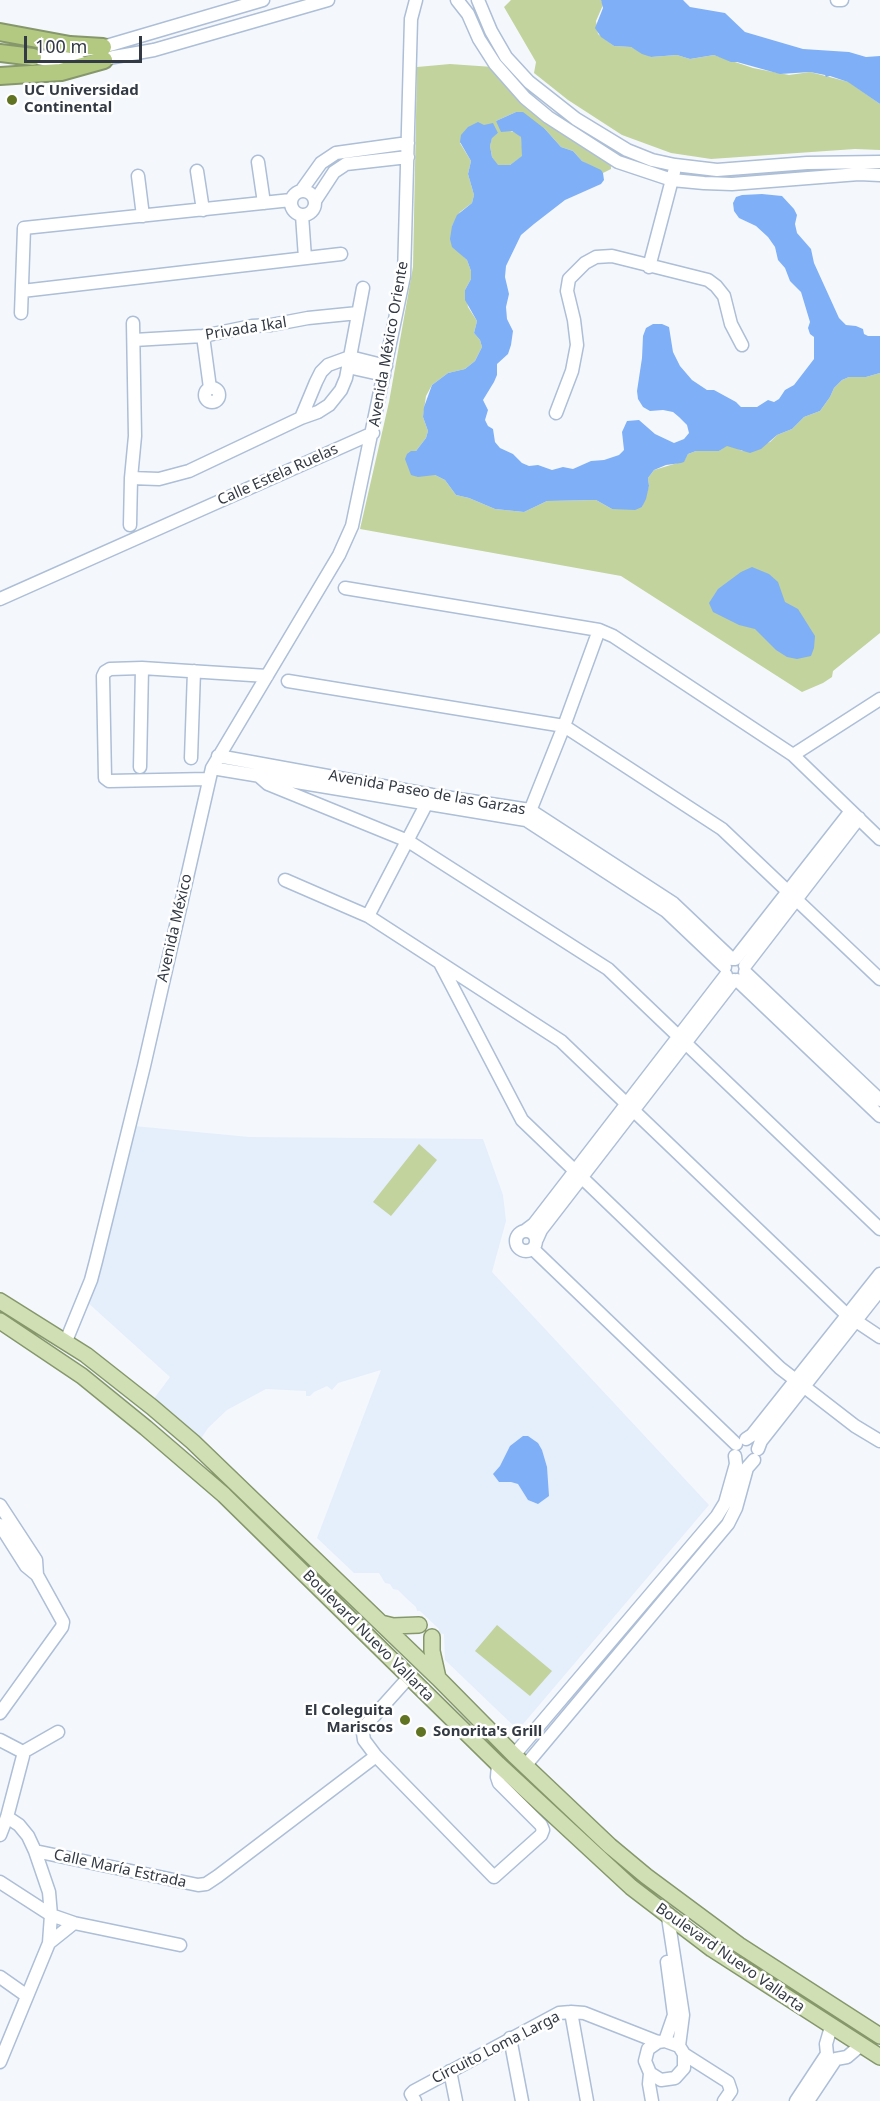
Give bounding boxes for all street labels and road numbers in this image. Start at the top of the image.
street label: Avenida México Oriente [366,260,412,428]
street label: Privada Ikal [204,314,288,344]
street label: Calle Estela Ruelas [215,440,341,510]
street label: Avenida Paseo de las Garzas [327,767,527,819]
street label: Avenida México [154,872,196,984]
street label: Boulevard Nuevo Vallarta [299,1567,437,1705]
street label: Calle María Estrada [52,1846,188,1892]
street label: Boulevard Nuevo Vallarta [652,1900,808,2016]
street label: Circuito Loma Larga [429,2008,563,2088]

